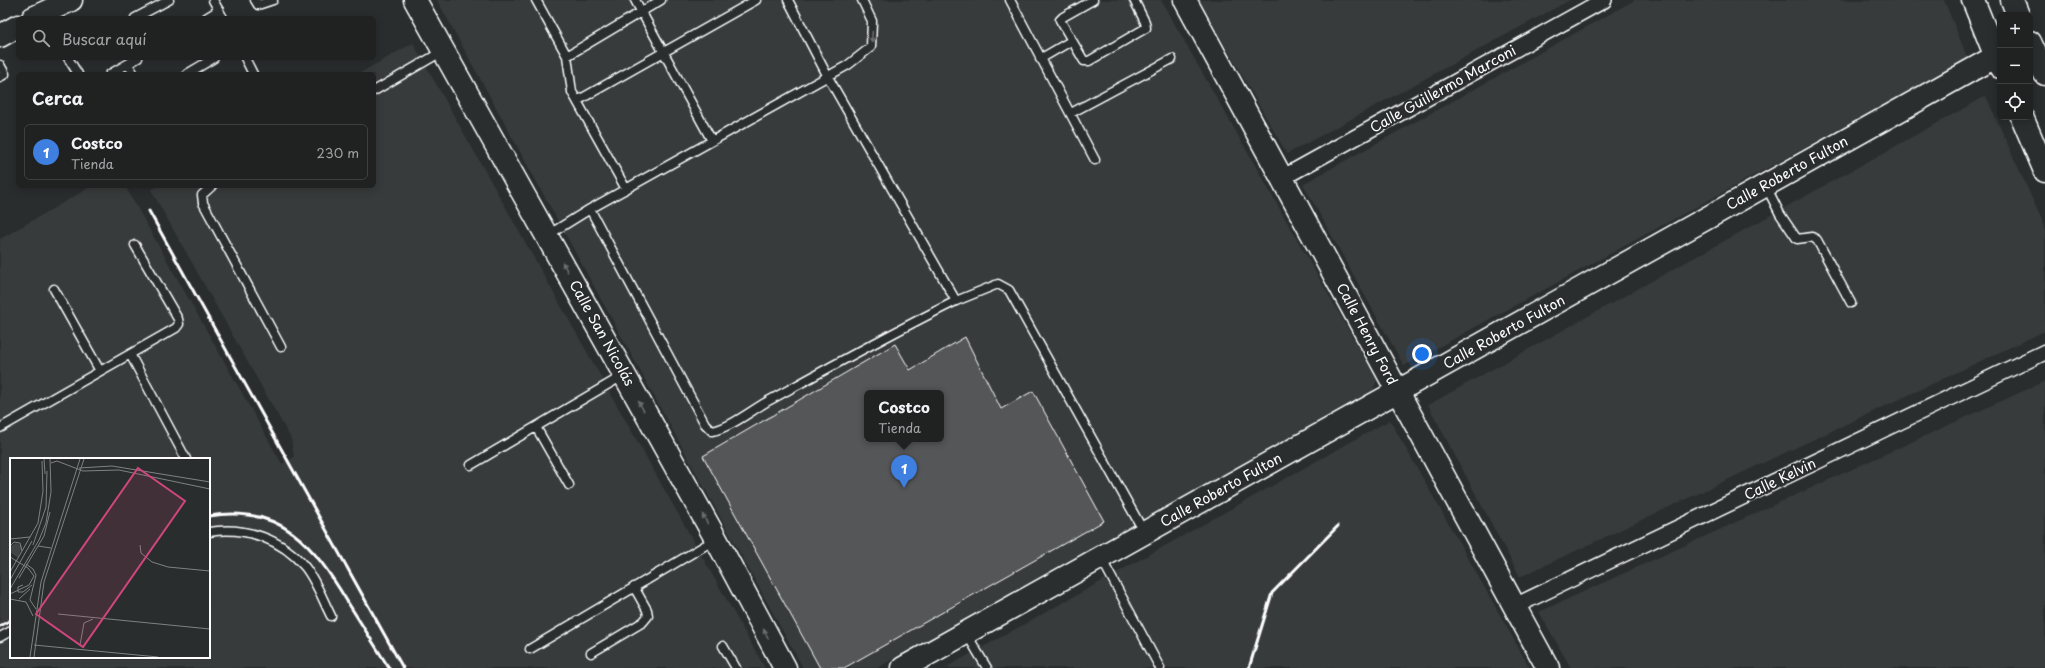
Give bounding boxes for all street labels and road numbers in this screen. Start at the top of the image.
street label: Calle Guillermo Marconi [1366,40,1520,138]
street label: Calle Roberto Fulton [1722,130,1852,215]
street label: Calle San Nicolás [565,276,640,390]
street label: Calle Henry Ford [1332,279,1403,389]
street label: Calle Roberto Fulton [1439,289,1569,374]
street label: Calle Roberto Fulton [1156,447,1286,532]
street label: Calle Kelvin [1740,452,1819,505]

